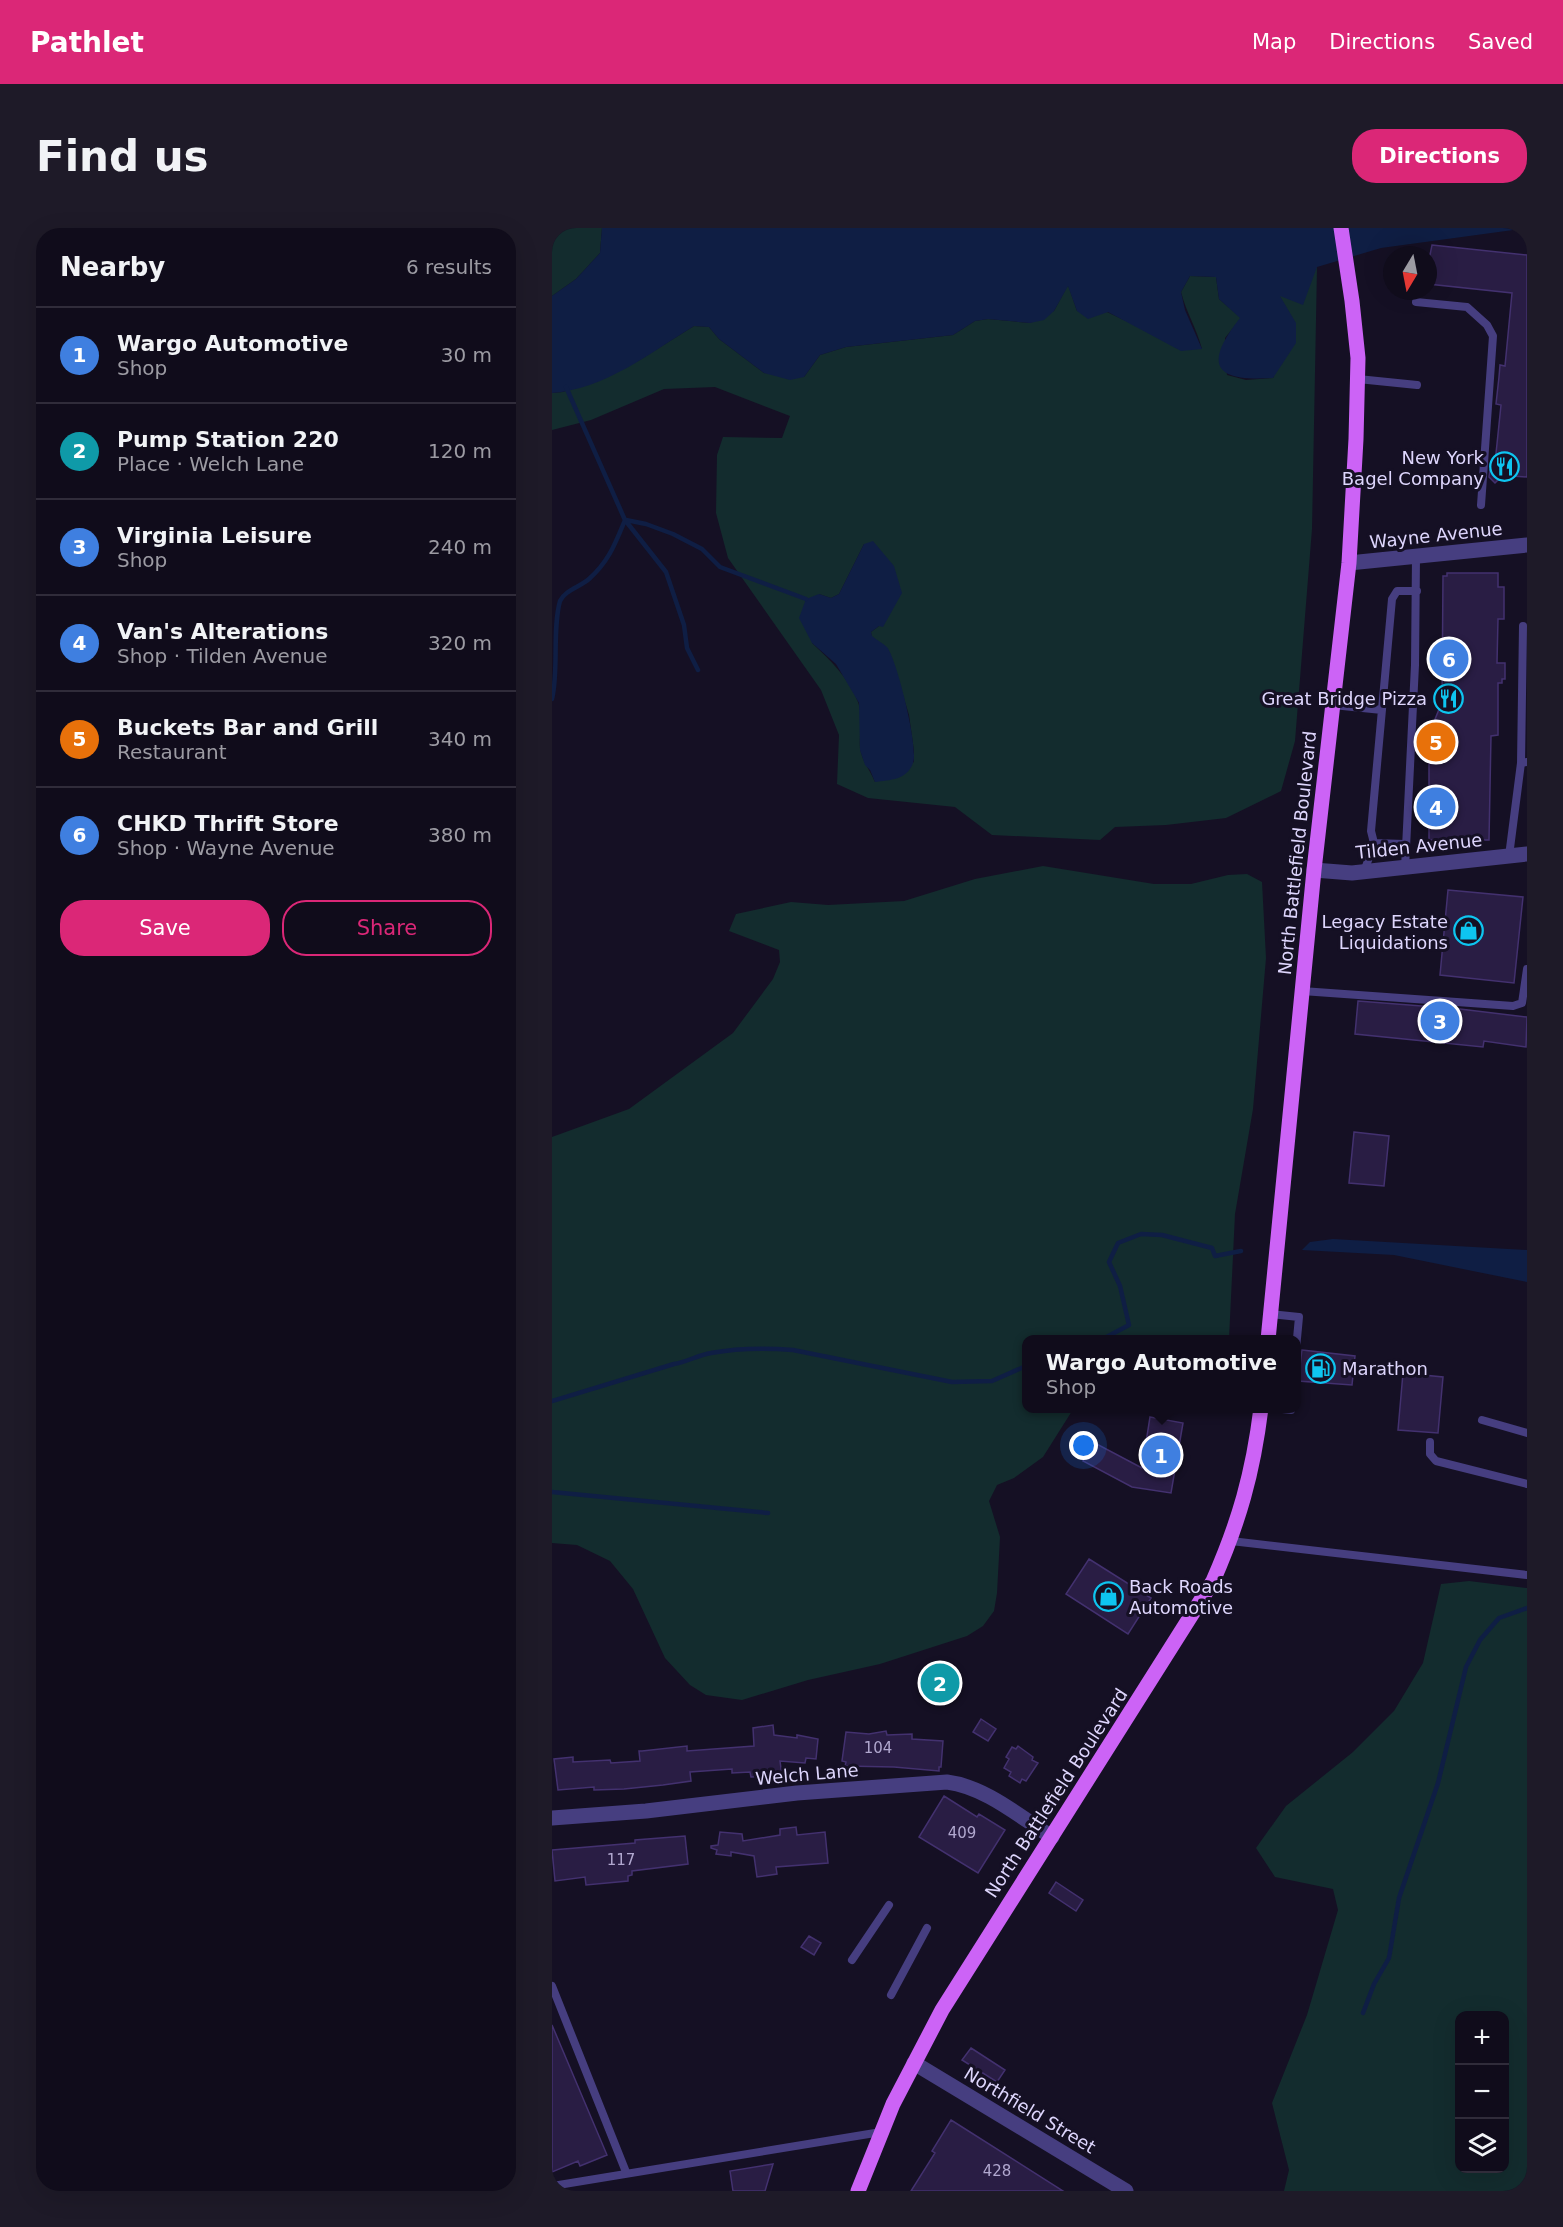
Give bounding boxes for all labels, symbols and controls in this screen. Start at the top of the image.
text: Pathlet [30,26,144,59]
text: Map [1252,30,1296,54]
text: Directions [1329,30,1435,54]
text: Saved [1468,30,1533,54]
button: Directions [1352,129,1527,183]
text: Find us [36,132,209,181]
north arrow [1383,246,1437,300]
text: Nearby [60,252,165,282]
text: 6 results [406,255,492,279]
text: Wargo Automotive [117,331,348,356]
text: 1 [73,343,86,367]
text: 30 m [441,343,492,367]
text: Shop [117,356,167,380]
text: Pump Station 220 [117,427,339,452]
text: 2 [73,439,86,463]
text: 120 m [428,439,492,463]
place label: New York Bagel Company [1342,447,1485,489]
restaurant icon: New York Bagel Company [1489,451,1521,483]
text: Place · Welch Lane [117,452,304,476]
street label: Wayne Avenue [1369,518,1503,552]
text: Virginia Leisure [117,523,312,548]
text: 3 [73,535,86,559]
text: 240 m [428,535,492,559]
text: Shop [117,548,167,572]
text: Van's Alterations [117,619,328,644]
text: 4 [73,631,86,655]
text: 320 m [428,631,492,655]
pin: 6 [1430,636,1468,682]
text: Shop · Tilden Avenue [117,644,327,668]
restaurant icon: Great Bridge Pizza [1432,682,1464,714]
place label: Great Bridge Pizza [1261,688,1427,709]
text: Buckets Bar and Grill [117,715,378,740]
pin: 5 [1416,720,1456,764]
text: 5 [73,727,86,751]
text: 340 m [428,727,492,751]
street label: North Battlefield Boulevard [1274,730,1320,976]
text: Restaurant [117,740,227,764]
pin: 4 [1416,784,1456,830]
text: CHKD Thrift Store [117,811,339,836]
text: 6 [73,823,86,847]
text: 380 m [428,823,492,847]
street label: Tilden Avenue [1354,829,1483,863]
text: Shop · Wayne Avenue [117,836,335,860]
button: Save [60,900,270,956]
button: Share [282,900,492,956]
place label: Legacy Estate Liquidations [1322,911,1448,953]
shop icon: Legacy Estate Liquidations [1453,915,1485,947]
pin: 3 [1420,998,1460,1044]
popup [1022,1335,1301,1413]
text: Wargo Automotive [1046,1350,1277,1375]
fuel station icon: Marathon [1305,1352,1337,1384]
place label: Marathon [1342,1358,1428,1379]
text: Shop [1046,1375,1096,1399]
your location [1069,1431,1098,1460]
pin: 1 [1142,1432,1180,1478]
place label: Back Roads Automotive [1129,1576,1233,1618]
shop icon: Back Roads Automotive [1092,1580,1124,1612]
pin: 2 [920,1660,960,1706]
street label: North Battlefield Boulevard [980,1684,1132,1902]
house number: 104 [864,1739,892,1757]
street label: Welch Lane [755,1759,859,1789]
house number: 409 [948,1824,976,1842]
house number: 117 [607,1851,635,1869]
map controls [1455,2011,1509,2173]
button: + [1455,2011,1509,2065]
street label: Northfield Street [960,2062,1100,2158]
button: − [1455,2065,1509,2119]
button: layers [1455,2119,1509,2173]
house number: 428 [983,2162,1011,2180]

